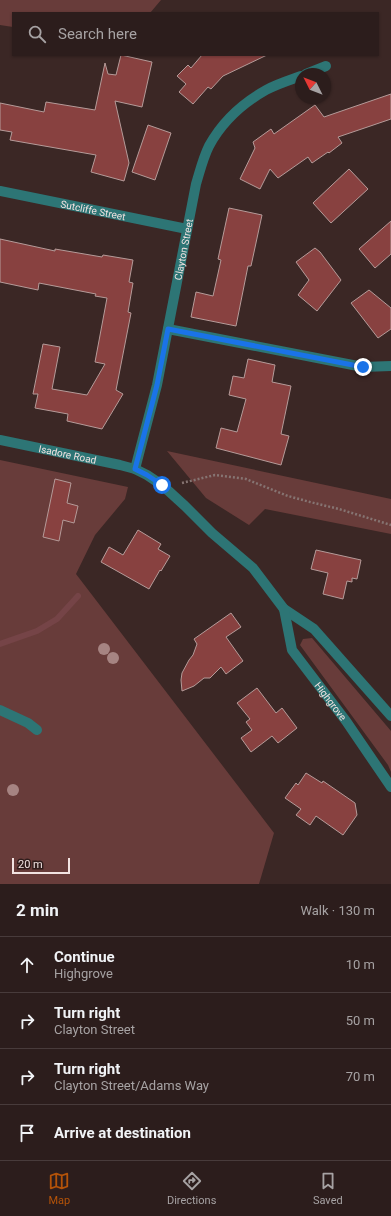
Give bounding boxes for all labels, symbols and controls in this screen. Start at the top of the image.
search box [12,12,379,56]
icon: search [26,23,48,45]
text: Search here [58,25,137,43]
north arrow [295,68,331,104]
street label: Sutcliffe Street [60,198,126,222]
street label: Clayton Street [172,218,195,281]
route end [354,358,372,376]
street label: Isadore Road [38,443,97,465]
route start [153,476,171,494]
street label: Highgrove [313,680,349,723]
scale bar [12,856,70,875]
text: 20 m [18,858,43,871]
text: 2 min [16,900,59,920]
text: Walk · 130 m [300,903,375,918]
text: Continue [54,948,115,966]
icon: ahead [16,954,38,976]
text: 10 m [346,957,375,972]
text: Highgrove [54,966,113,981]
text: Turn right [54,1004,120,1022]
icon: right [16,1010,38,1032]
text: 50 m [346,1013,375,1028]
text: Clayton Street [54,1022,135,1037]
text: Turn right [54,1060,120,1078]
icon: right [16,1066,38,1088]
text: 70 m [346,1069,375,1084]
text: Clayton Street/Adams Way [54,1078,209,1093]
icon: arrive [16,1122,38,1144]
text: Arrive at destination [54,1124,191,1142]
tab: Map [48,1170,70,1207]
tab: Directions [167,1170,216,1207]
tab: Saved [313,1170,343,1207]

